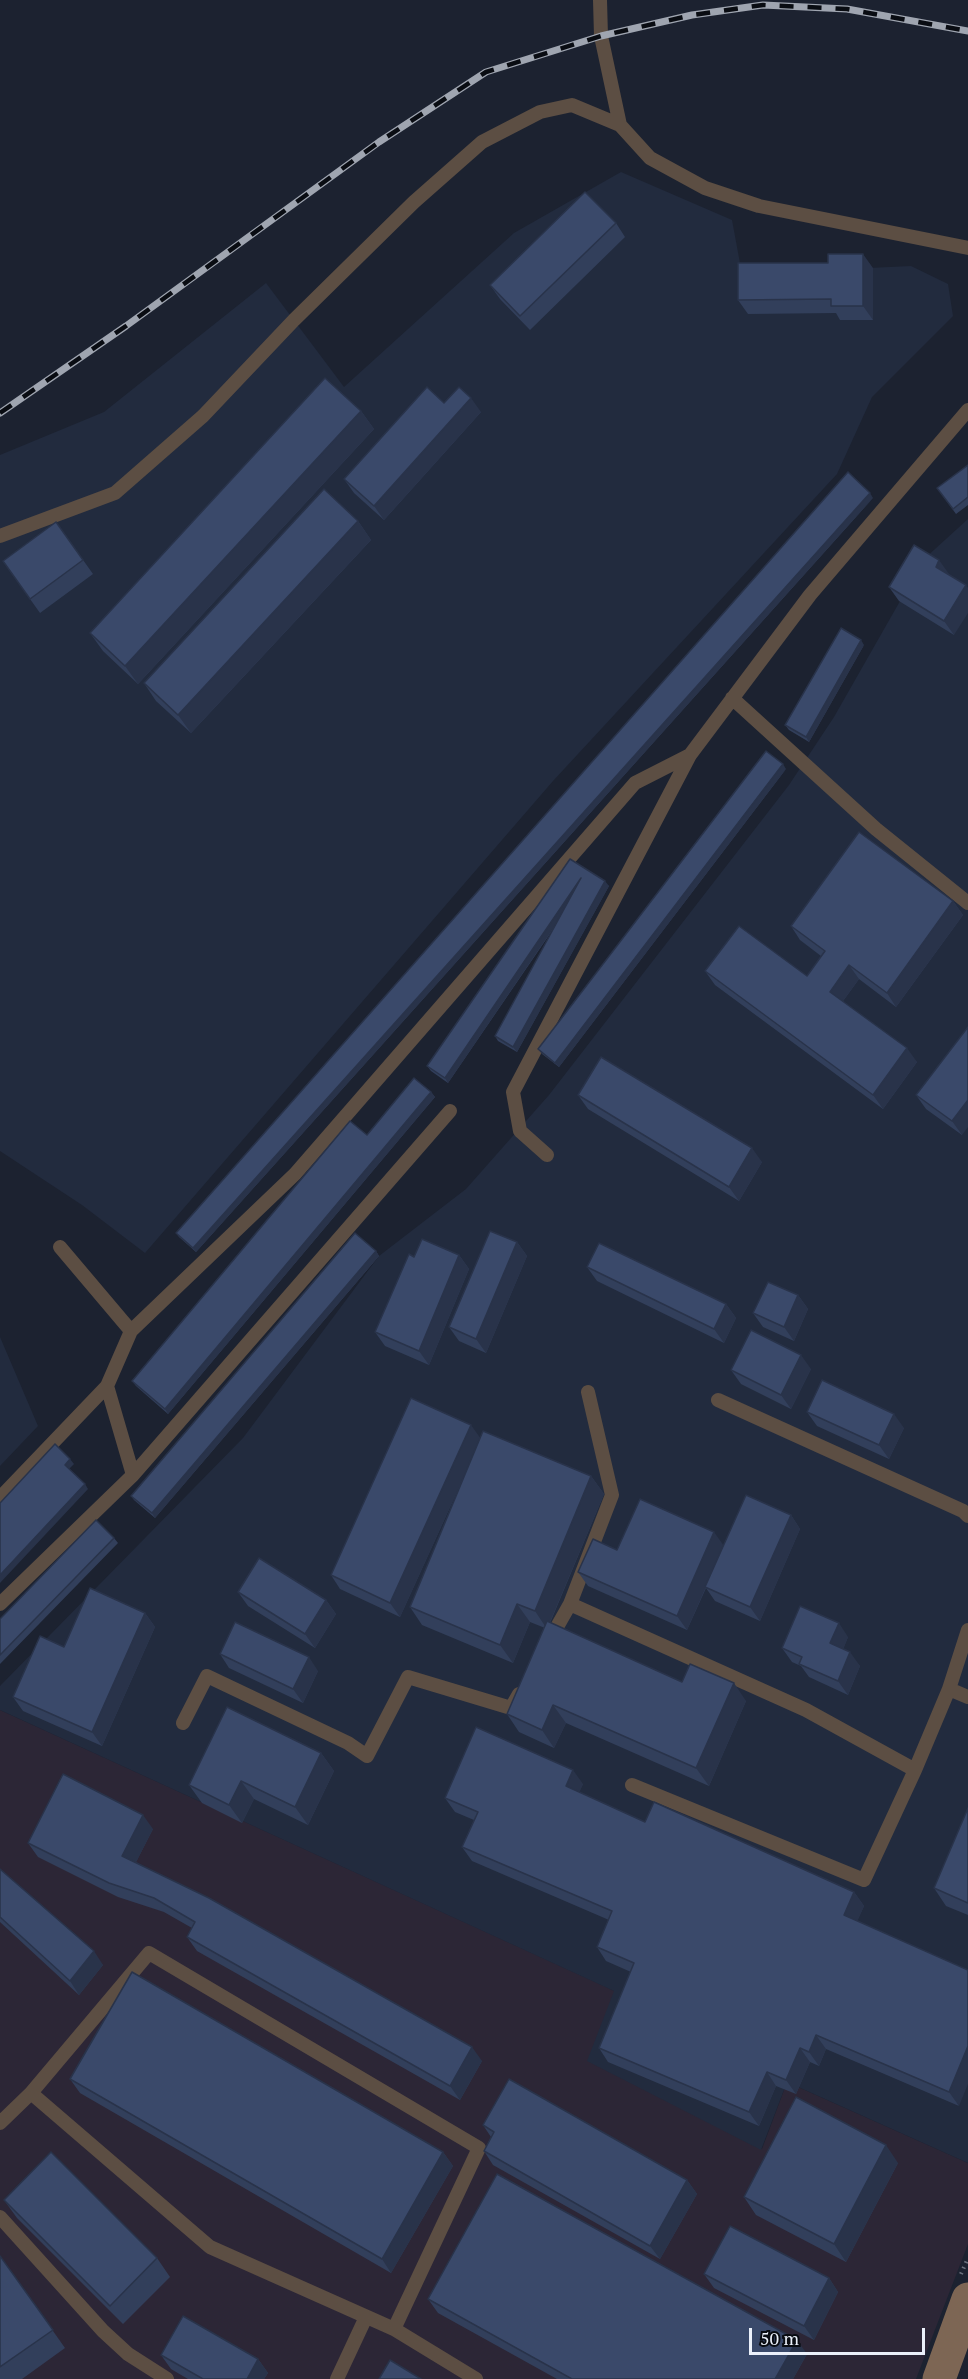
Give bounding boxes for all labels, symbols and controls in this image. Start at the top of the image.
scale bar [752,2316,928,2354]
text: 50 m [760,2326,799,2350]

